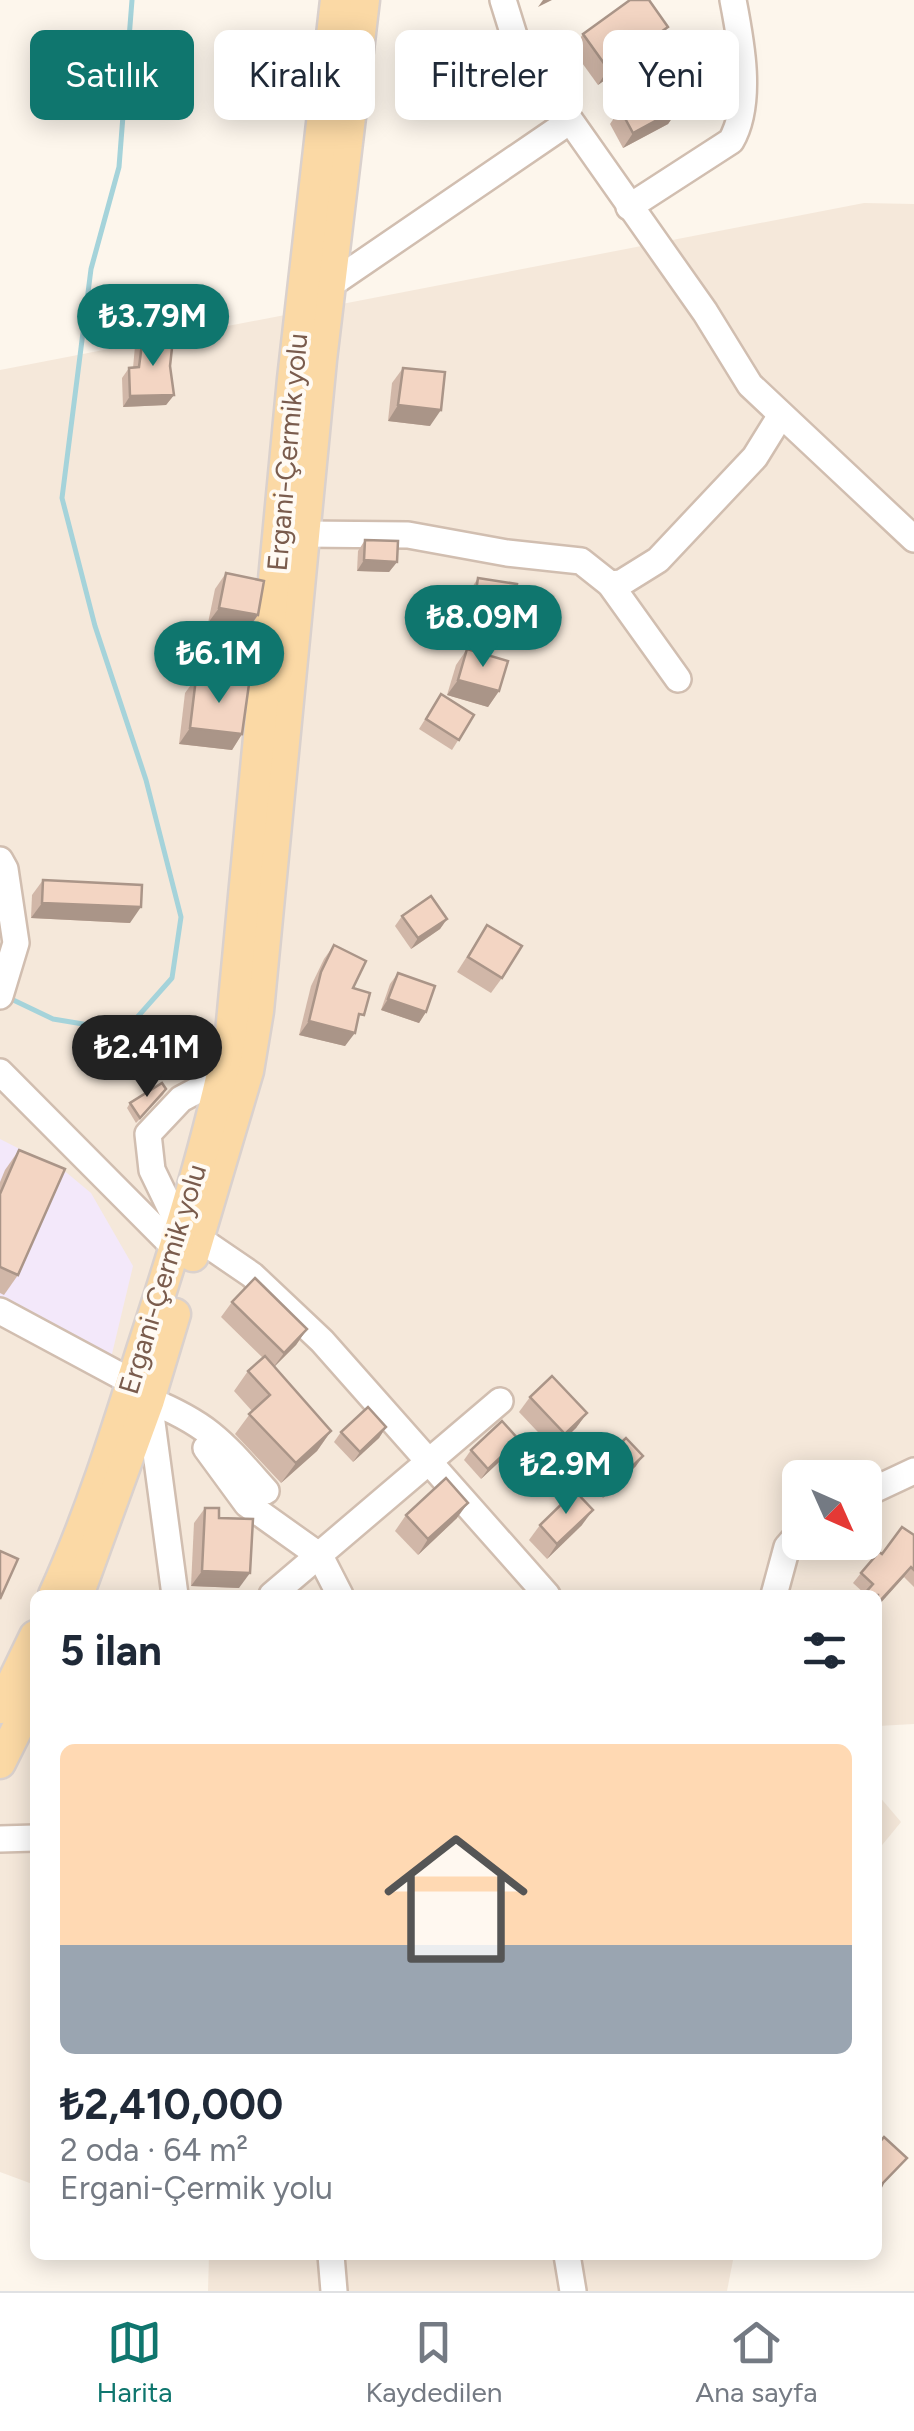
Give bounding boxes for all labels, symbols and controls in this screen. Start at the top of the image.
chip: Satılık [30,30,194,120]
chip: Kiralık [214,30,375,120]
chip: Filtreler [395,30,583,120]
chip: Yeni [603,30,739,120]
pin: ₺3.79M [72,284,234,369]
text: ₺3.79M [99,297,207,335]
street label: Ergani-Çermik yolu [260,332,314,572]
pin: ₺8.09M [402,585,564,670]
text: ₺8.09M [427,598,539,636]
pin: ₺6.1M [149,621,289,706]
text: ₺6.1M [176,634,262,672]
pin: ₺2.41M [66,1015,228,1100]
text: ₺2.41M [94,1028,200,1066]
street label: Ergani-Çermik yolu [111,1160,213,1398]
pin: ₺2.9M [496,1432,636,1517]
text: ₺2.9M [521,1445,611,1483]
north arrow [782,1460,882,1560]
map controls [782,1460,882,1560]
icon: filters [797,1623,852,1678]
text: 5 ilan [60,1625,162,1676]
icon: home [366,1809,546,1989]
text: ₺2,410,000 [60,2079,283,2130]
text: 2 oda · 64 m² [60,2131,248,2169]
text: Ergani-Çermik yolu [60,2169,333,2207]
tab: Harita [96,2315,173,2409]
tab: Kaydedilen [365,2315,502,2409]
tab: Ana sayfa [695,2315,818,2409]

